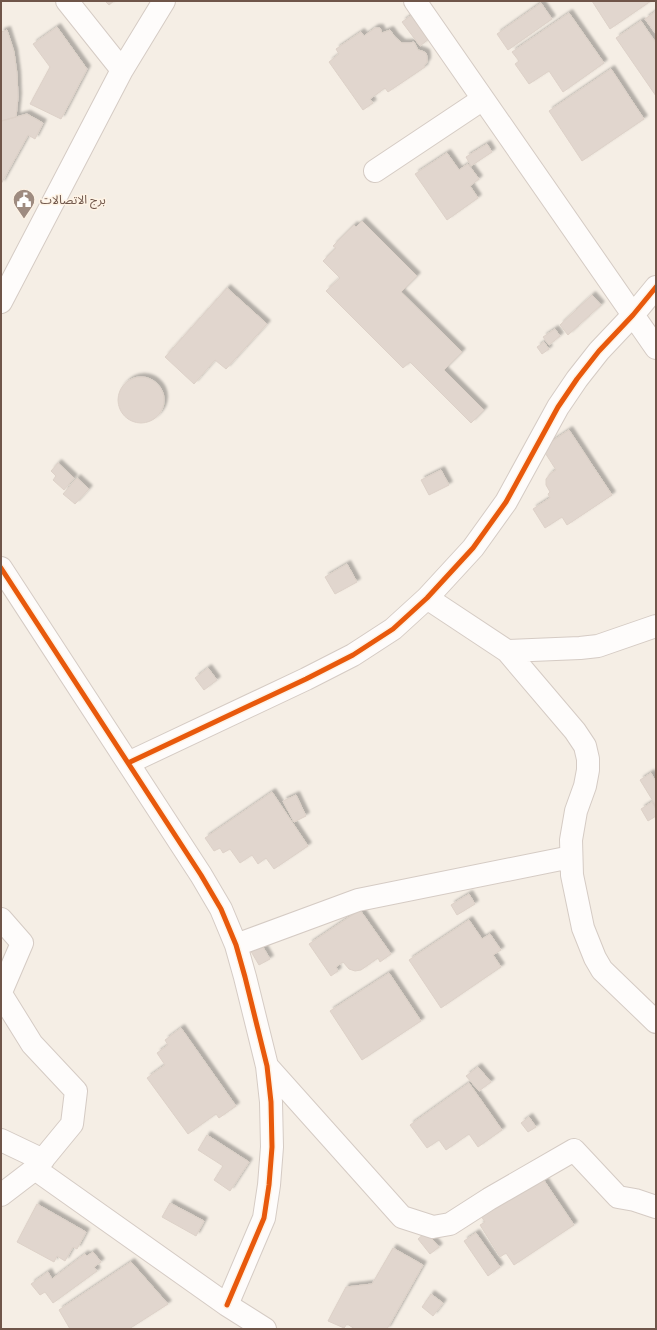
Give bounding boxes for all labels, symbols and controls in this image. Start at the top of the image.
public building icon: برج الاتصالات [11,187,37,220]
place label: برج الاتصالات [40,193,106,209]

